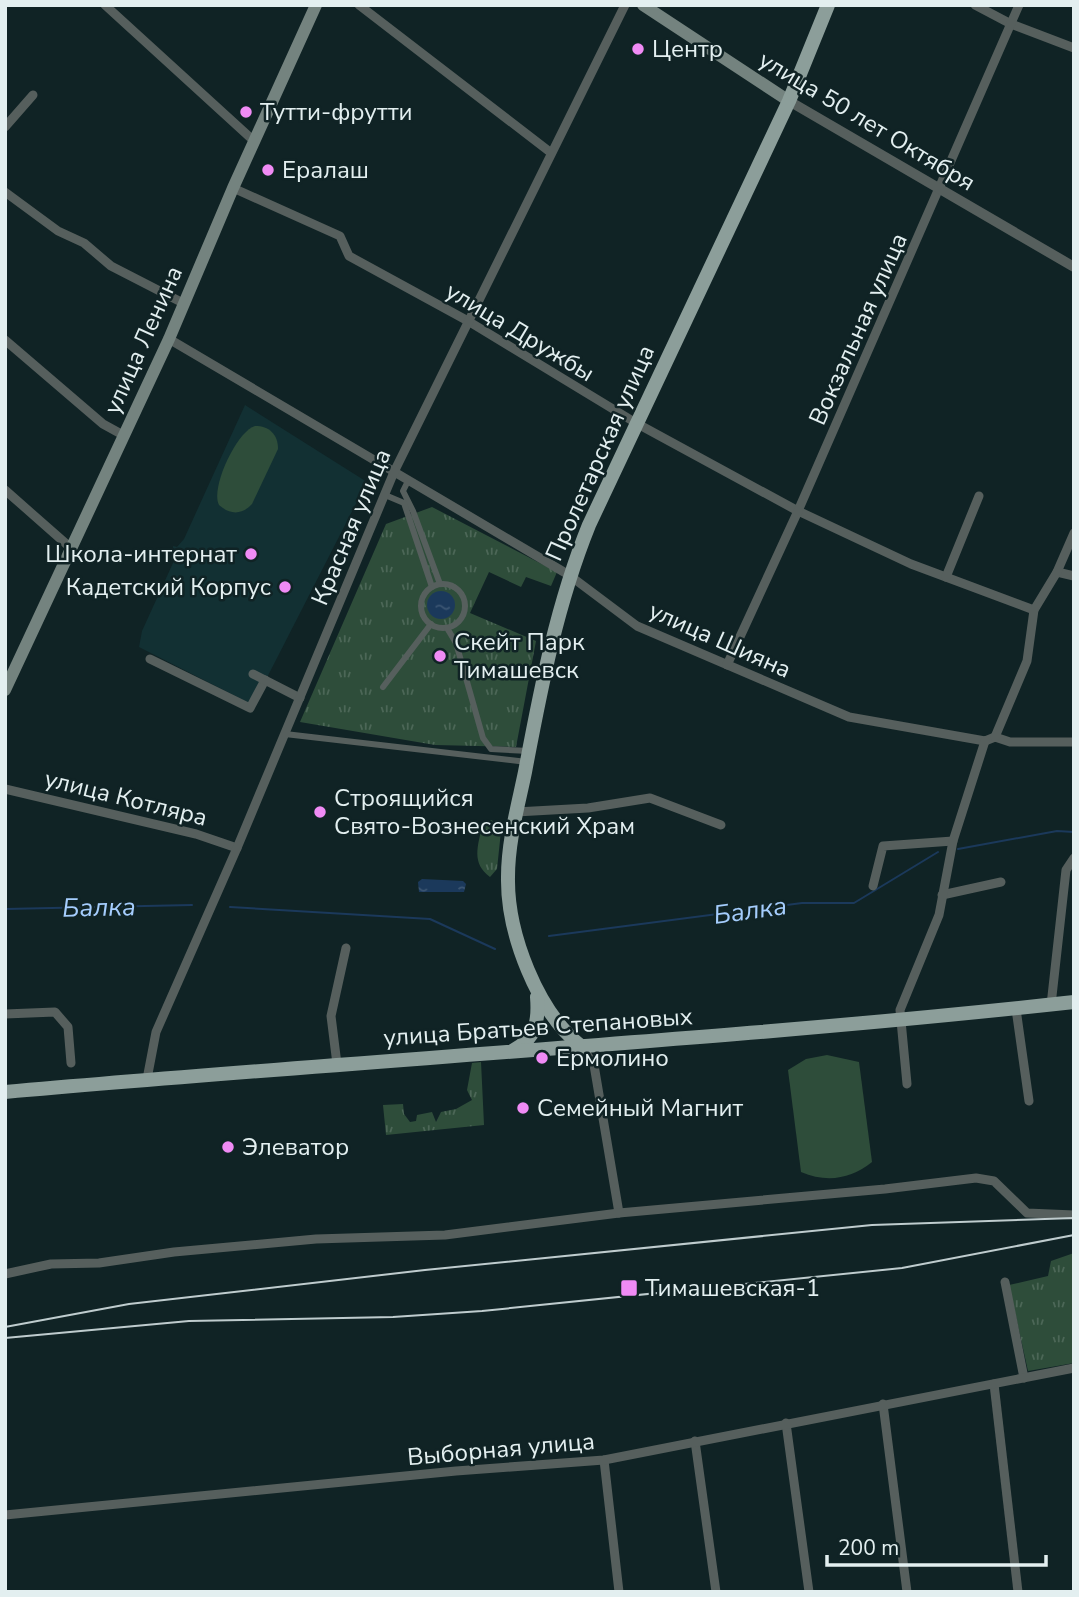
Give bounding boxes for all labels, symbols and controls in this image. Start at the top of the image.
place label: Центр [652,33,723,65]
marker: Центр [630,41,646,57]
street label: улица 50 лет Октября [753,44,981,198]
place label: Тутти-фрутти [260,96,413,128]
marker: Тутти-фрутти [238,104,254,120]
place label: Ералаш [282,154,369,186]
marker: Ералаш [260,162,276,178]
street label: Вокзальная улица [801,228,915,430]
street label: улица Ленина [96,261,190,419]
street label: улица Дружбы [440,275,600,389]
street label: Пролетарская улица [538,340,662,566]
street label: Красная улица [304,444,398,610]
place label: Школа-интернат [45,538,237,570]
marker: Школа-интернат [243,546,259,562]
place label: Кадетский Корпус [66,571,271,603]
marker: Кадетский Корпус [277,579,293,595]
street label: улица Шияна [644,594,796,686]
place label: Скейт Парк Тимашевск [454,626,585,686]
marker: Скейт Парк Тимашевск [432,648,448,664]
street label: улица Котляра [41,762,211,834]
place label: Строящийся Свято-Вознесенский Храм [334,782,635,842]
marker: Строящийся Свято-Вознесенский Храм [312,804,328,820]
water label: Балка [711,888,789,933]
water label: Балка [62,889,136,926]
street label: улица Братьев Степановых [382,1000,694,1054]
place label: Ермолино [556,1042,669,1074]
marker: Ермолино [534,1050,550,1066]
place label: Семейный Магнит [537,1092,744,1124]
marker: Семейный Магнит [515,1100,531,1116]
place label: Элеватор [242,1131,349,1163]
marker: Элеватор [220,1139,236,1155]
place label: Тимашевская-1 [645,1272,820,1304]
marker: Тимашевская-1 [619,1278,639,1298]
street label: Выборная улица [406,1425,596,1473]
scale bar [827,1524,1046,1568]
text: 200 m [838,1534,899,1562]

